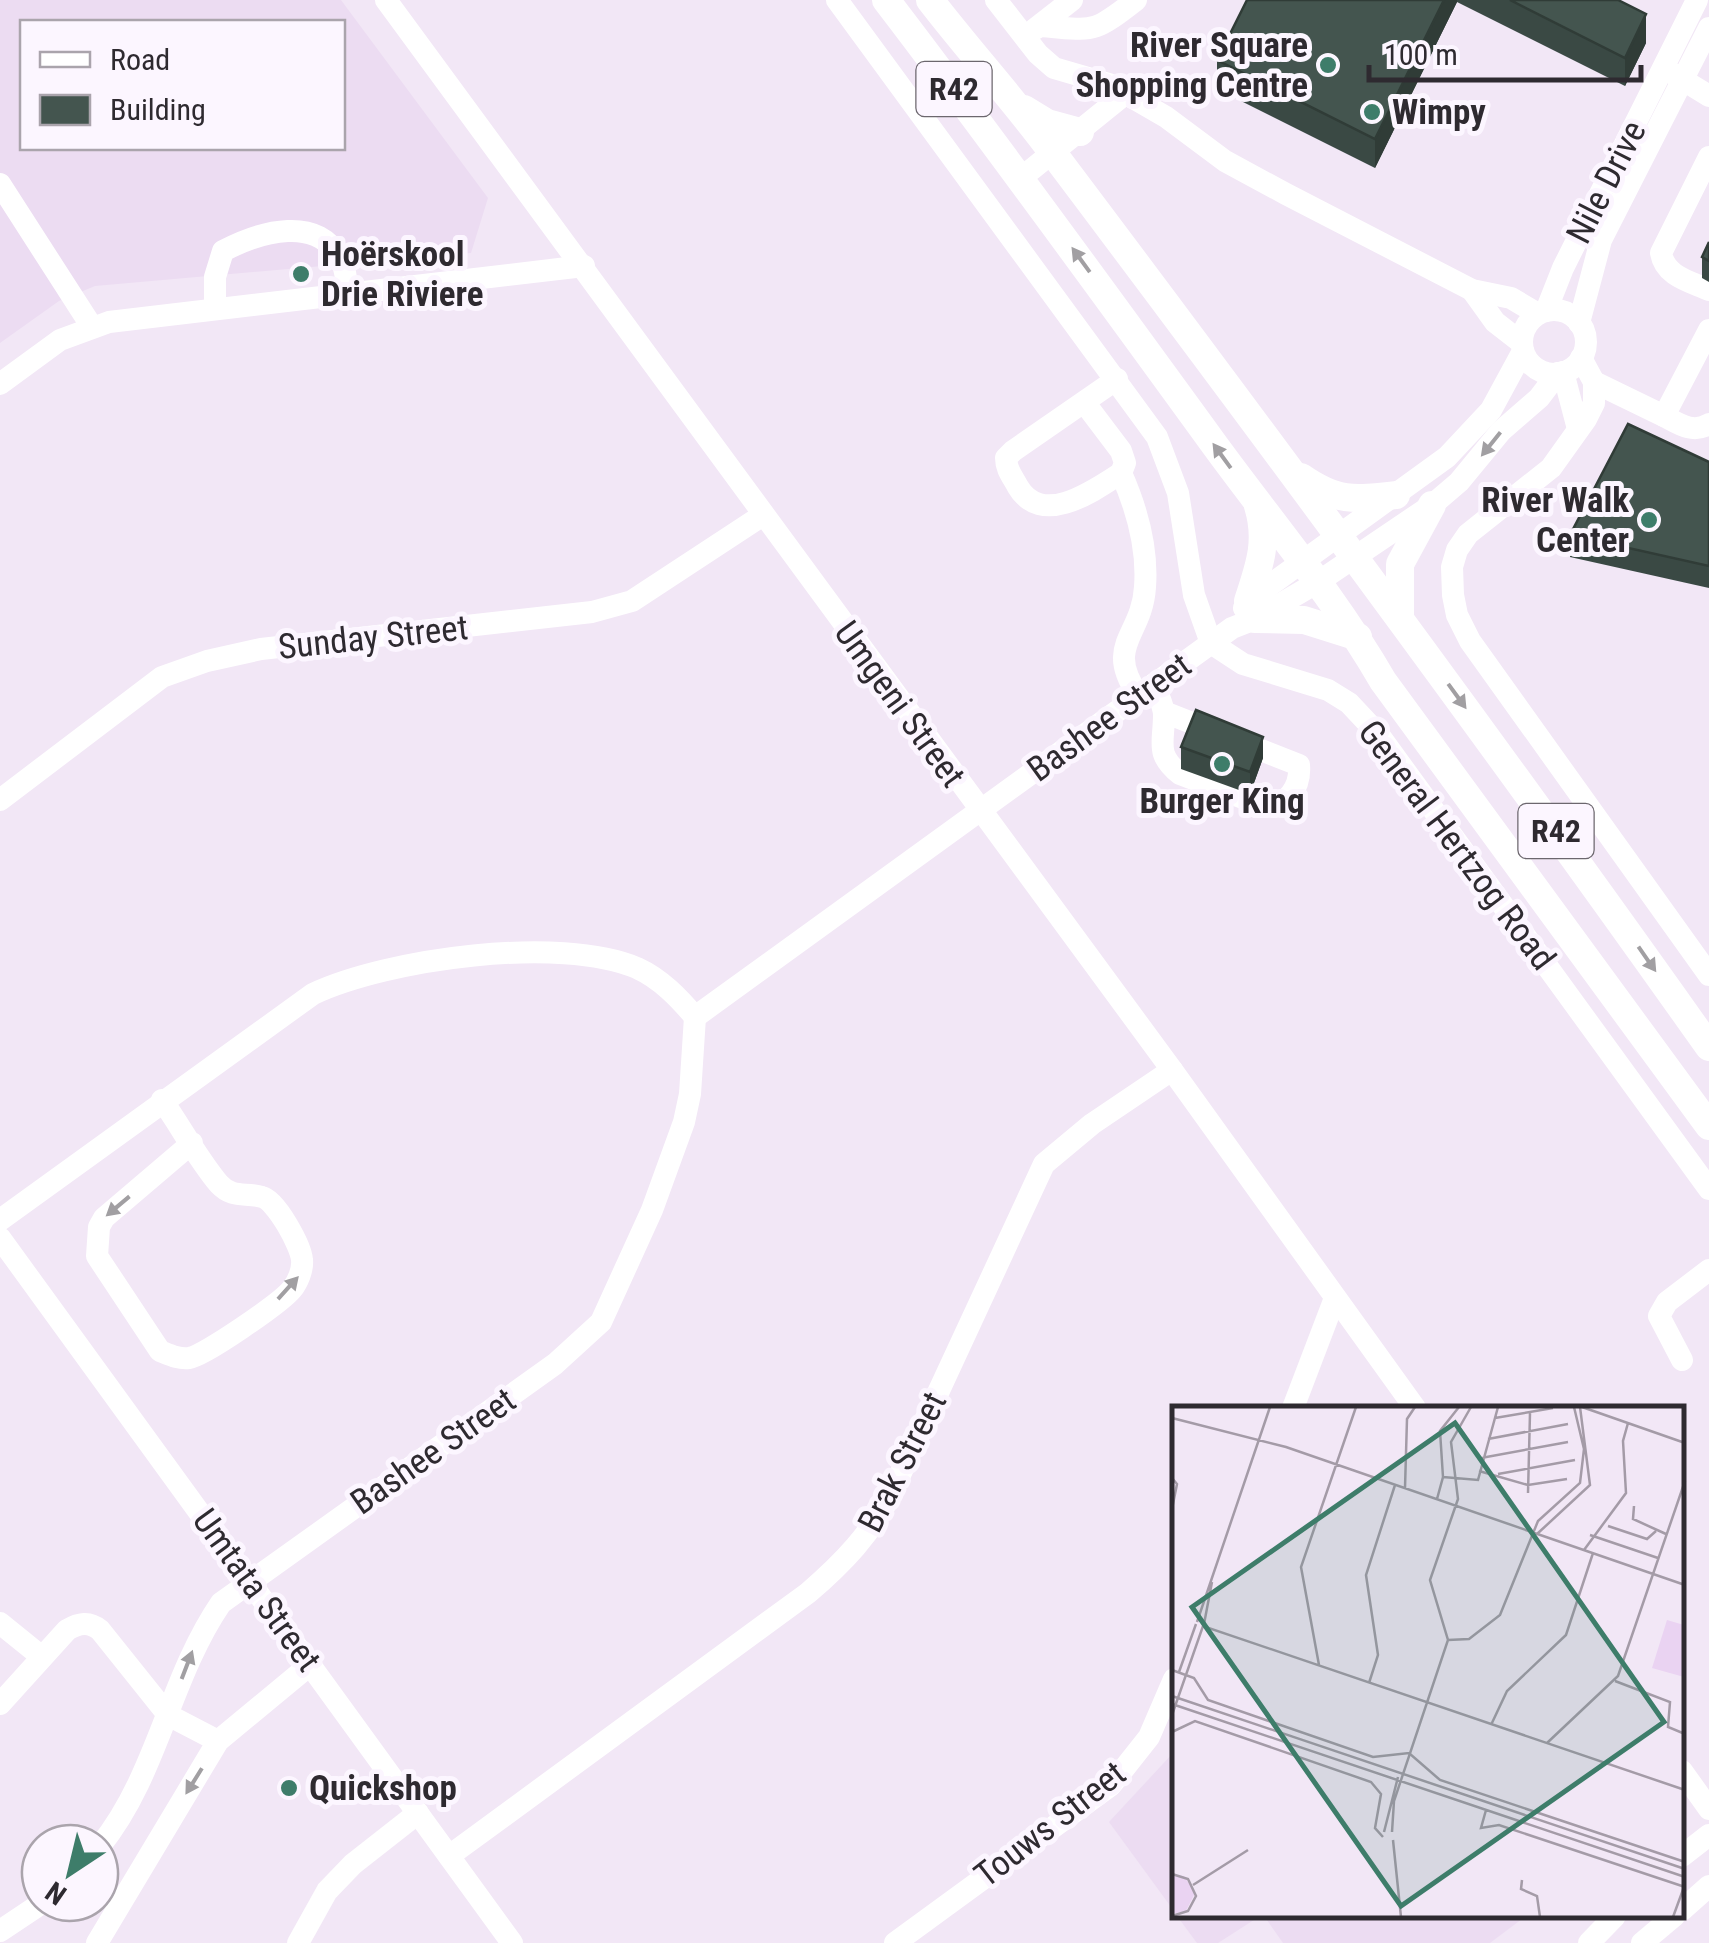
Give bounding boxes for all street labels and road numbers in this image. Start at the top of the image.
road number: R42 [916,62,992,116]
street label: Nile Drive [1558,114,1655,250]
street label: Sunday Street [276,607,470,668]
street label: Umgeni Street [826,613,973,795]
street label: Bashee Street [1020,645,1199,790]
street label: General Hertzog Road [1350,713,1564,978]
road number: R42 [1518,804,1594,858]
street label: Bashee Street [343,1380,524,1523]
street label: Brak Street [850,1385,955,1539]
street label: Umtata Street [184,1501,329,1679]
street label: Touws Street [967,1753,1134,1896]

